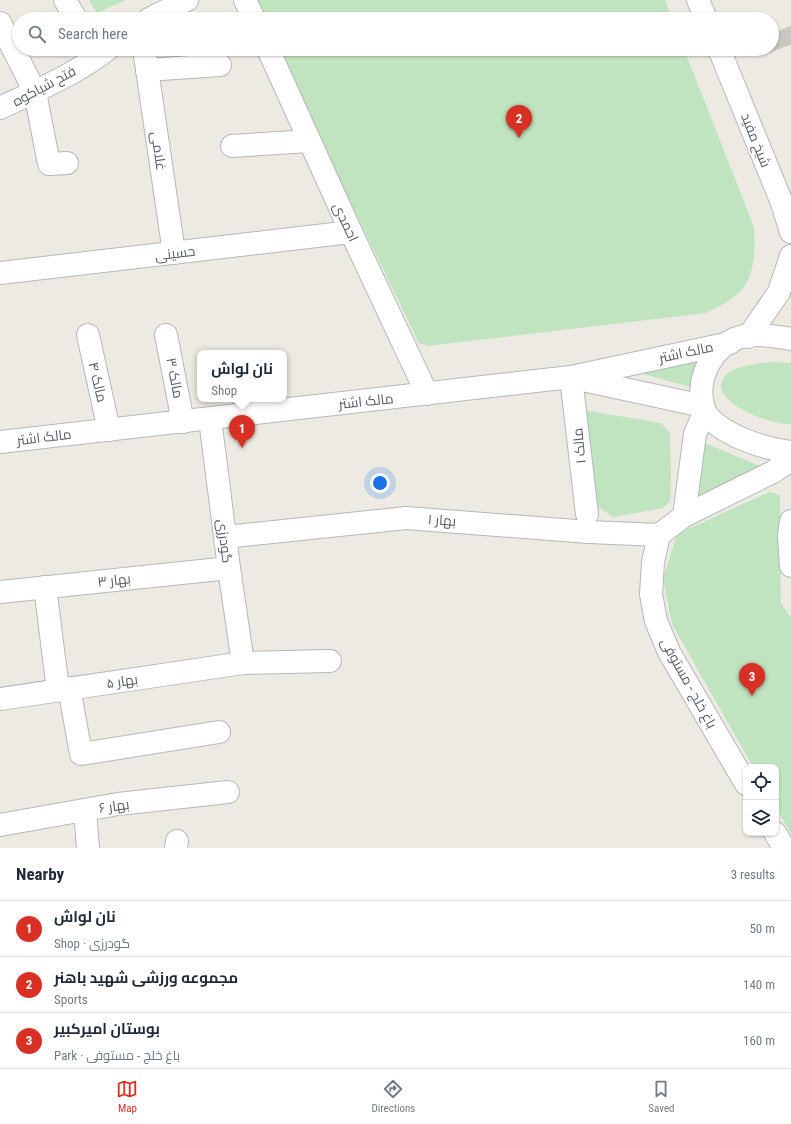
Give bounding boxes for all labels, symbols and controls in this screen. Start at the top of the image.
search box [12,12,779,56]
icon: search [26,23,48,45]
text: Search here [58,25,128,43]
street label: فتح شیاکوه [10,63,79,110]
pin: 2 [506,105,532,138]
street label: شیخ مفید [737,110,774,170]
street label: غلامی [148,131,170,171]
street label: احمدی [330,200,362,244]
street label: حسینی [154,243,196,263]
street label: مالک اشتر [656,338,715,366]
popup [197,350,287,402]
street label: مالک ۳ [163,356,187,400]
street label: مالک ۴ [86,360,110,404]
text: نان لواش [211,360,273,378]
text: Shop [211,383,237,398]
street label: مالک اشتر [337,390,394,412]
pin: 1 [229,415,255,448]
street label: مالک اشتر [15,426,72,448]
street label: مالک ۱ [569,427,589,465]
your location [370,473,390,493]
street label: بهار ۱ [427,511,457,529]
street label: گودرزی [214,518,236,564]
street label: بهار ۳ [97,570,131,590]
street label: باغ خلج - مستوفی [657,635,720,731]
pin: 3 [739,663,765,696]
street label: بهار ۵ [105,671,139,691]
map controls [743,764,779,836]
button: locate [743,764,779,800]
street label: بهار ۶ [98,796,130,816]
button: layers [743,800,779,836]
text: Nearby [16,864,64,884]
text: 3 results [731,867,775,882]
text: نان لواش [54,908,116,926]
text: 1 [26,921,32,936]
text: 50 m [749,921,775,936]
text: Shop · گودرزی [54,936,130,951]
text: مجموعه ورزشی شهید باهنر [54,969,238,987]
text: 2 [26,977,32,992]
text: 140 m [743,977,775,992]
text: Sports [54,992,88,1007]
text: بوستان امیرکبیر [54,1020,160,1038]
text: 3 [26,1033,32,1048]
text: 160 m [743,1033,775,1048]
text: Park · باغ خلج - مستوفی [54,1048,180,1063]
tab: Map [116,1078,138,1115]
tab: Directions [371,1078,415,1115]
tab: Saved [648,1078,675,1115]

